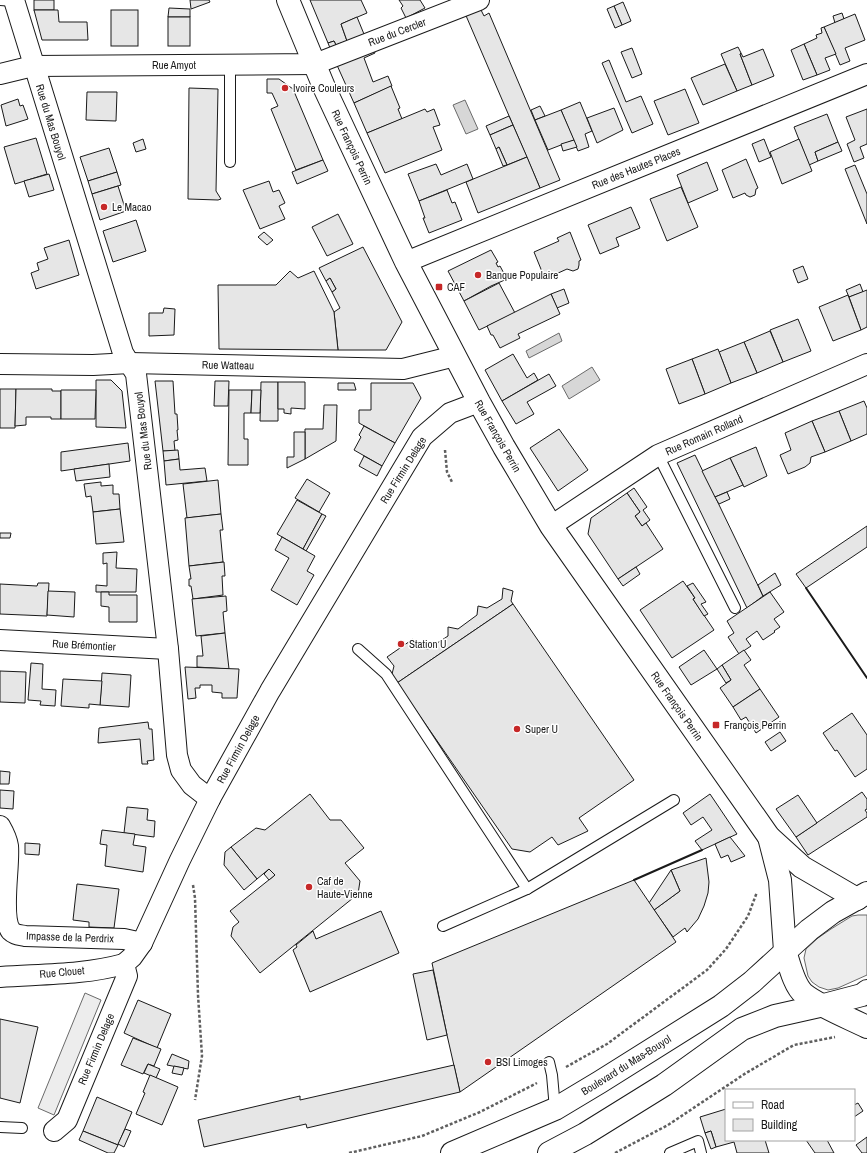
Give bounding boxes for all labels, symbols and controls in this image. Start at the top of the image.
street label: Rue du Cercler [366,15,428,49]
street label: Rue Amyot [152,58,197,72]
place label: Ivoire Couleurs [293,81,355,95]
street label: Rue du Mas Bouyol [33,82,69,162]
marker: Ivoire Couleurs [280,83,290,93]
street label: Rue François Perrin [328,107,376,187]
street label: Rue des Hautes Places [590,144,683,192]
place label: Le Macao [112,200,152,214]
marker: Le Macao [99,202,109,212]
place label: Banque Populaire [486,268,558,282]
marker: Banque Populaire [473,270,483,280]
place label: CAF [447,280,466,294]
marker: CAF [434,282,444,292]
street label: Rue Watteau [202,358,254,372]
street label: Rue du Mas Bouyol [131,391,155,471]
street label: Rue François Perrin [472,397,524,475]
street label: Rue Romain Rolland [663,412,745,458]
street label: Rue Firmin Delage [377,434,429,506]
street label: Rue Brémontier [52,636,116,654]
place label: Station U [409,637,447,651]
marker: Station U [396,639,406,649]
street label: Rue François Perrin [648,669,706,743]
street label: Rue Firmin Delage [213,712,263,786]
place label: François Perrin [724,718,786,732]
marker: François Perrin [711,720,721,730]
place label: Super U [525,722,558,736]
marker: Super U [512,724,522,734]
place label: Caf de Haute-Vienne [317,874,373,901]
marker: Caf de Haute-Vienne [304,882,314,892]
street label: Impasse de la Perdrix [26,928,115,946]
street label: Rue Clouet [39,963,86,981]
street label: Rue Firmin Delage [75,1011,117,1087]
street label: Boulevard du Mas-Bouyol [578,1032,674,1098]
place label: BSI Limoges [496,1055,548,1069]
marker: BSI Limoges [483,1057,493,1067]
legend [725,1089,855,1141]
text: Road [761,1097,785,1113]
text: Building [761,1117,798,1133]

